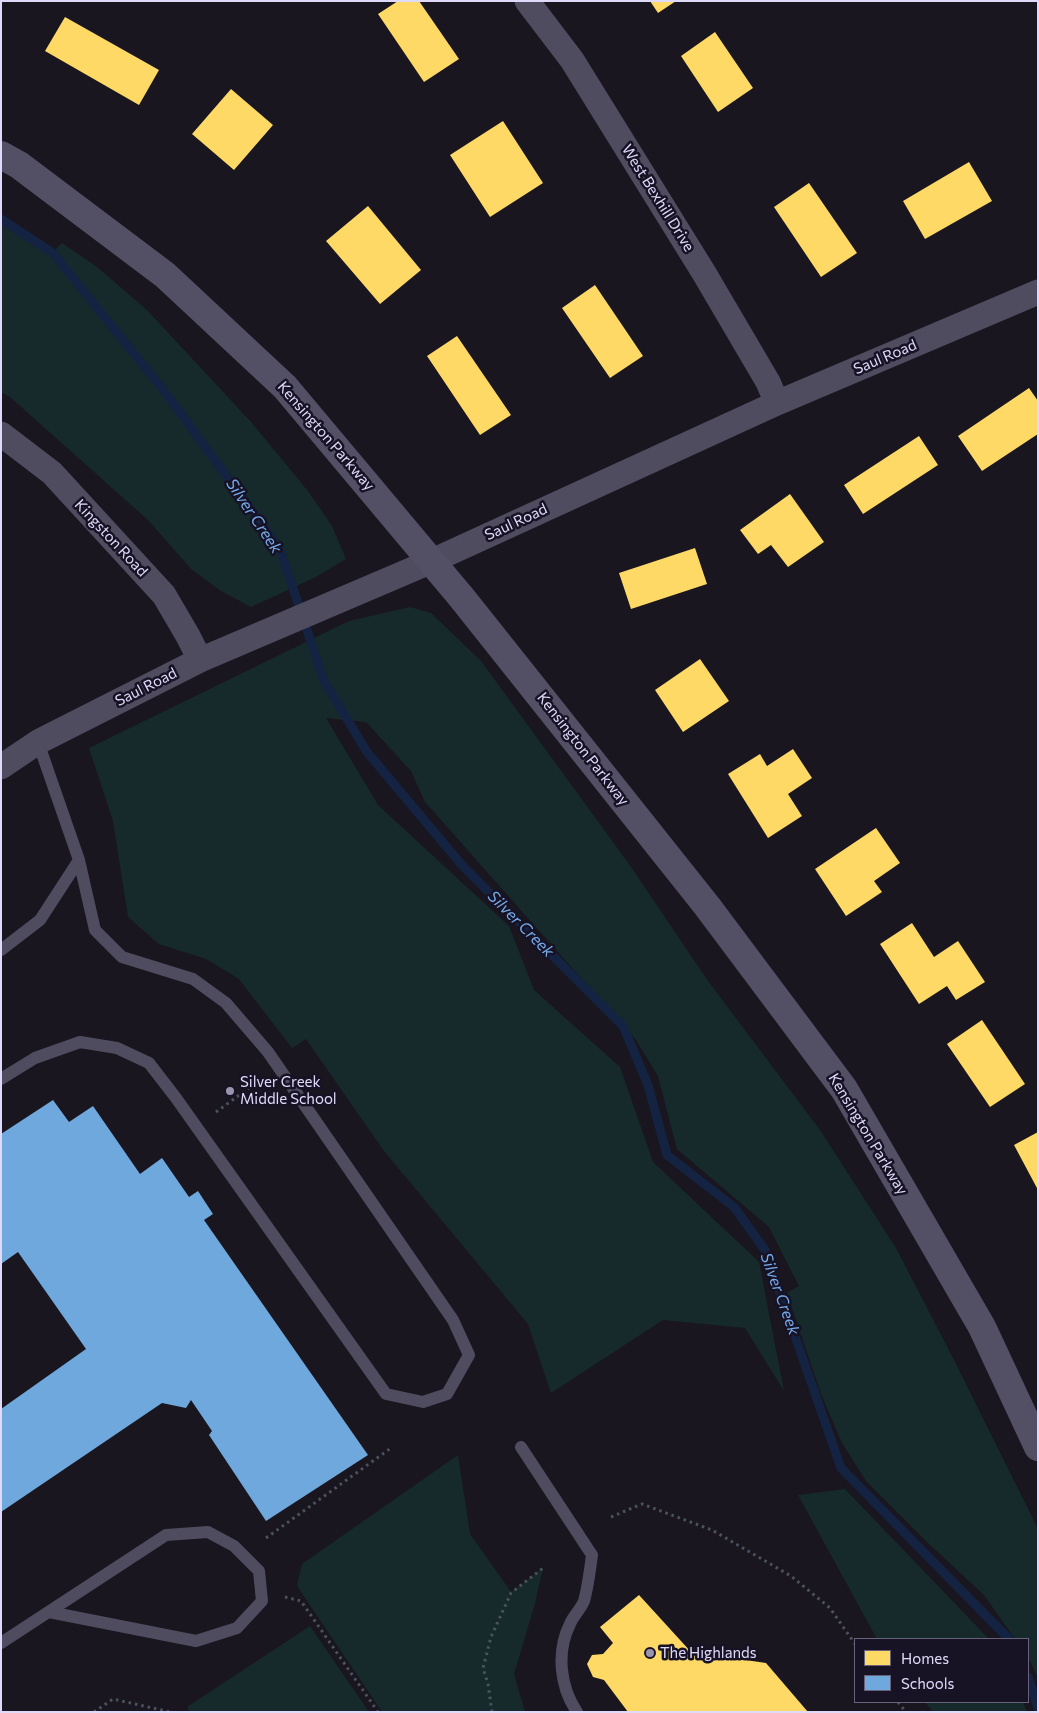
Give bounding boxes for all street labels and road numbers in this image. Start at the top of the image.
street label: West Bexhill Drive [618,141,698,255]
street label: Saul Road [851,336,919,378]
street label: Kensington Parkway [274,378,378,494]
street label: Kingston Road [71,496,151,580]
street label: Saul Road [482,500,550,544]
street label: Saul Road [112,664,180,710]
street label: Kensington Parkway [533,689,633,809]
street label: Kensington Parkway [825,1070,911,1198]

